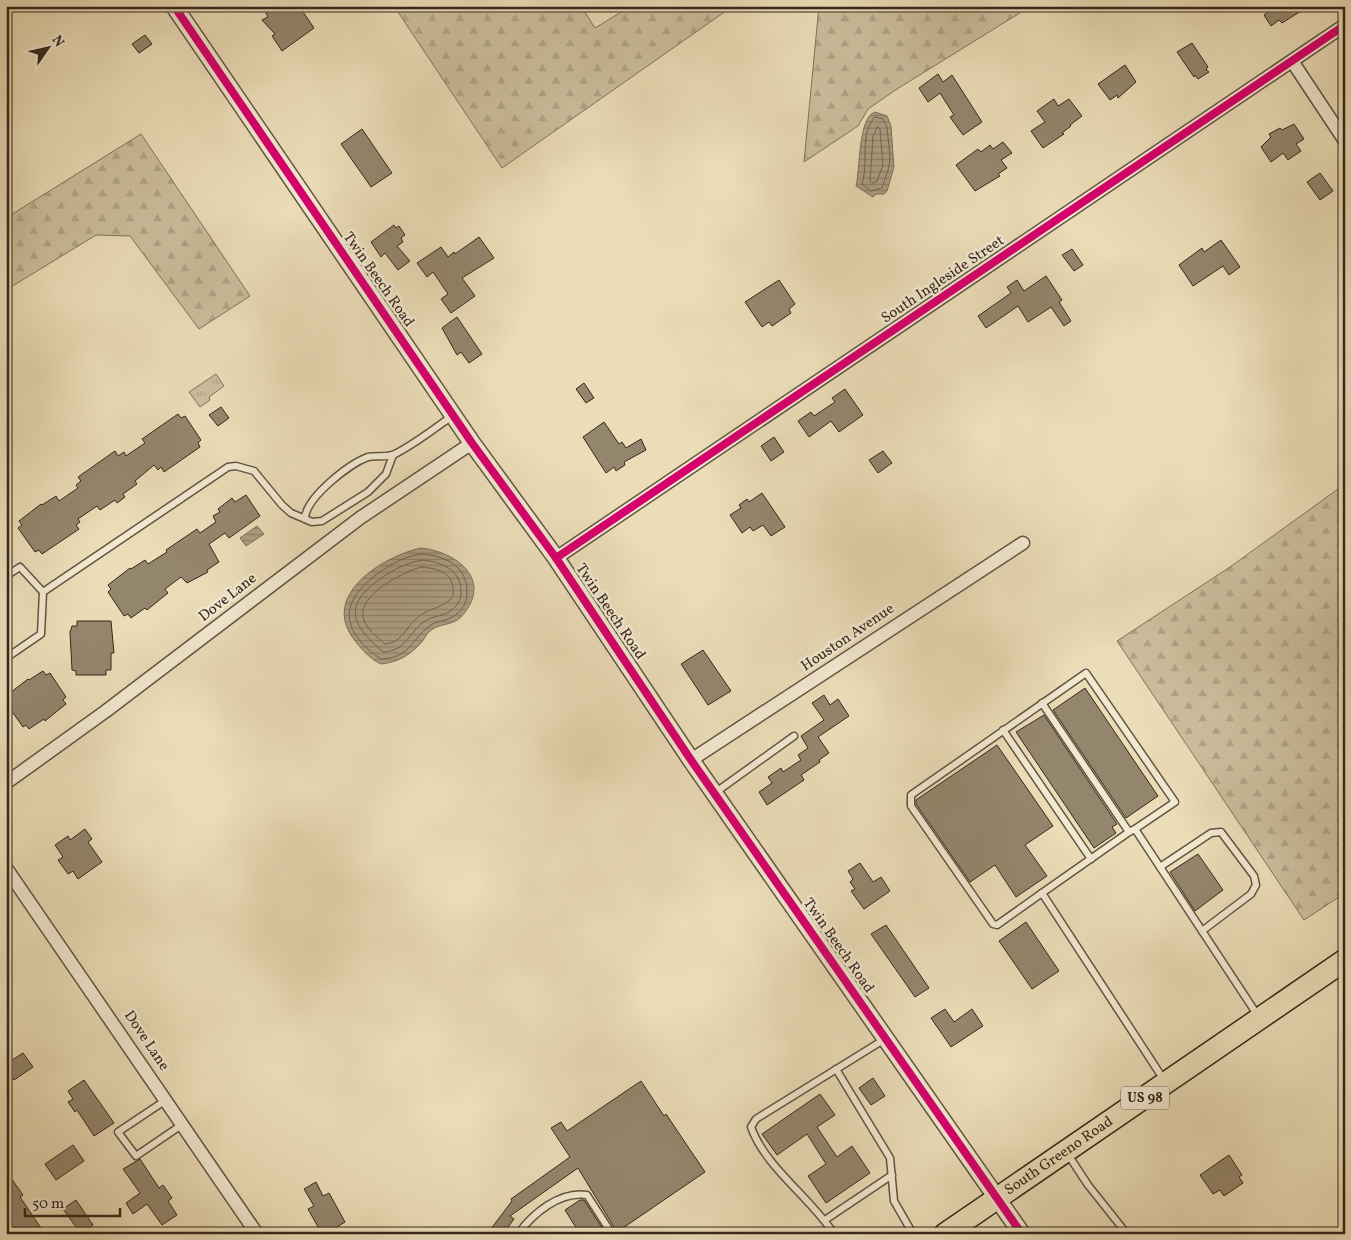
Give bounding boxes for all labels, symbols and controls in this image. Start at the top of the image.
north arrow [22,22,72,72]
text: N [47,32,68,51]
street label: Twin Beech Road [337,228,419,332]
street label: South Ingleside Street [877,231,1009,329]
street label: Twin Beech Road [570,560,650,664]
street label: Dove Lane [195,569,261,627]
street label: Houston Avenue [797,599,899,677]
street label: Twin Beech Road [797,894,879,998]
street label: Dove Lane [118,1007,174,1075]
road number: US 98 [1121,1086,1169,1110]
street label: South Greeno Road [1000,1111,1117,1201]
scale bar [25,1185,120,1217]
text: 50 m [32,1194,64,1215]

